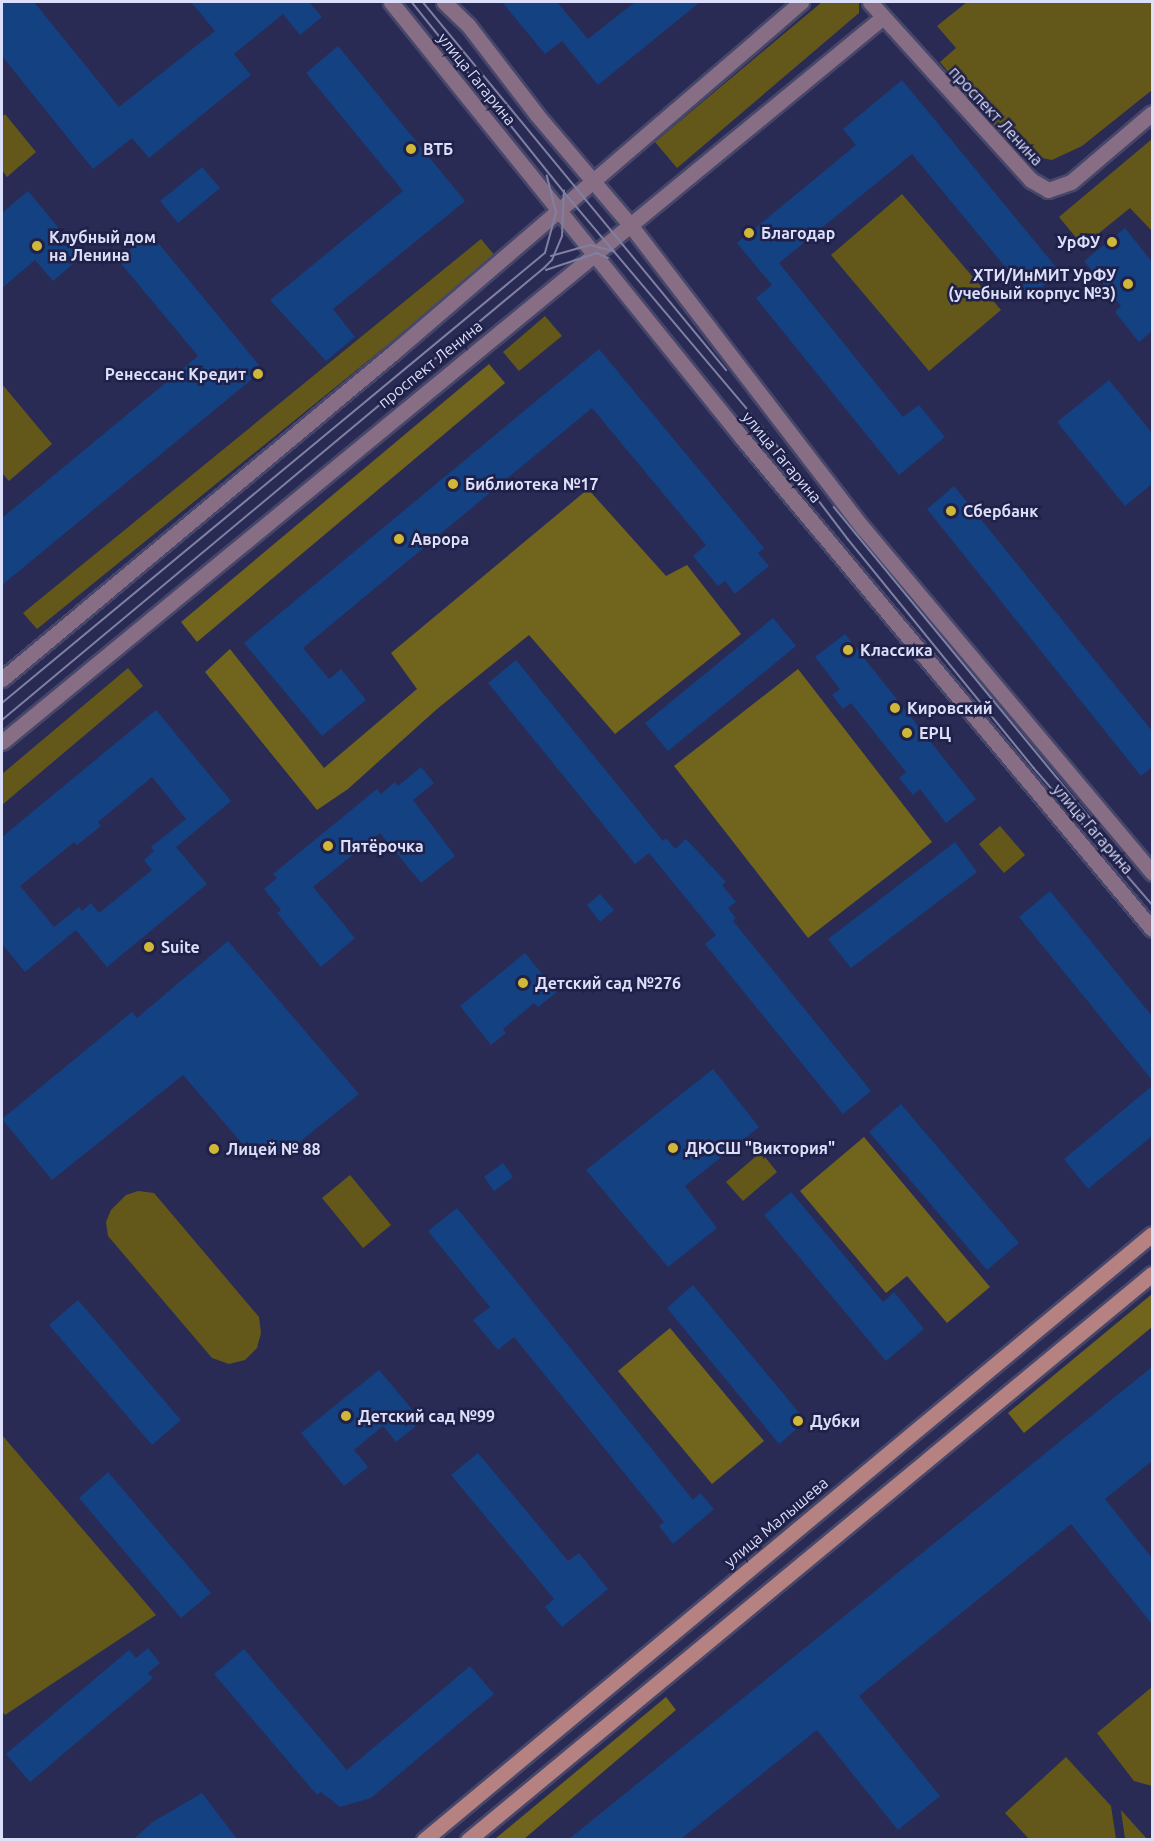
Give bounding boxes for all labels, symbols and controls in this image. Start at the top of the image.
street label: улица Гагарина [434,29,520,129]
street label: проспект Ленина [945,62,1047,170]
place label: ВТБ [423,139,453,159]
marker: ВТБ [404,142,418,156]
place label: Благодар [761,223,835,243]
marker: Благодар [742,226,756,240]
place label: Клубный дом на Ленина [49,227,156,265]
place label: УрФУ [1057,232,1100,252]
marker: УрФУ [1105,235,1119,249]
marker: Клубный дом на Ленина [30,239,44,253]
place label: ХТИ/ИнМИТ УрФУ (учебный корпус №3) [948,265,1116,303]
marker: ХТИ/ИнМИТ УрФУ (учебный корпус №3) [1121,277,1135,291]
street label: проспект Ленина [374,316,486,412]
place label: Ренессанс Кредит [105,364,246,384]
marker: Ренессанс Кредит [251,367,265,381]
street label: улица Гагарина [738,407,826,507]
place label: Библиотека №17 [465,474,599,494]
marker: Библиотека №17 [446,477,460,491]
place label: Сбербанк [963,501,1038,521]
marker: Сбербанк [944,504,958,518]
place label: Аврора [411,529,469,549]
marker: Аврора [392,532,406,546]
place label: Классика [860,640,933,660]
marker: Классика [841,643,855,657]
place label: Кировский [907,698,993,718]
marker: Кировский [888,701,902,715]
place label: ЕРЦ [919,723,951,743]
marker: ЕРЦ [900,726,914,740]
street label: улица Гагарина [1049,780,1137,878]
place label: Пятёрочка [340,836,424,856]
marker: Пятёрочка [321,839,335,853]
place label: Suite [161,937,200,957]
marker: Suite [142,940,156,954]
place label: Детский сад №276 [535,973,681,993]
marker: Детский сад №276 [516,976,530,990]
place label: ДЮСШ "Виктория" [685,1138,835,1158]
place label: Лицей № 88 [226,1139,320,1159]
marker: ДЮСШ "Виктория" [666,1141,680,1155]
marker: Лицей № 88 [207,1142,221,1156]
place label: Детский сад №99 [358,1406,495,1426]
marker: Детский сад №99 [339,1409,353,1423]
place label: Дубки [810,1411,860,1431]
marker: Дубки [791,1414,805,1428]
street label: улица Малышева [720,1473,832,1571]

